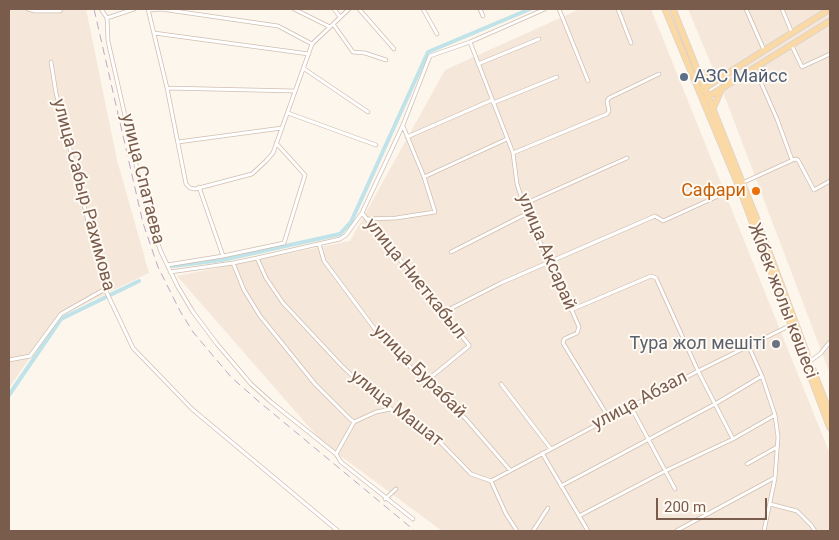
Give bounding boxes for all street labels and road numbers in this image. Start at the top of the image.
street label: улица Сабыр Рахимова [47,97,119,293]
street label: улица Спатаева [115,112,169,246]
street label: улица Аксарай [512,190,580,314]
street label: улица Ниеткабыл [360,214,470,344]
street label: Жібек жолы көшесі [742,220,822,382]
street label: улица Бурабай [368,321,470,423]
street label: улица Машат [345,366,447,452]
street label: улица Абзал [589,367,691,435]

